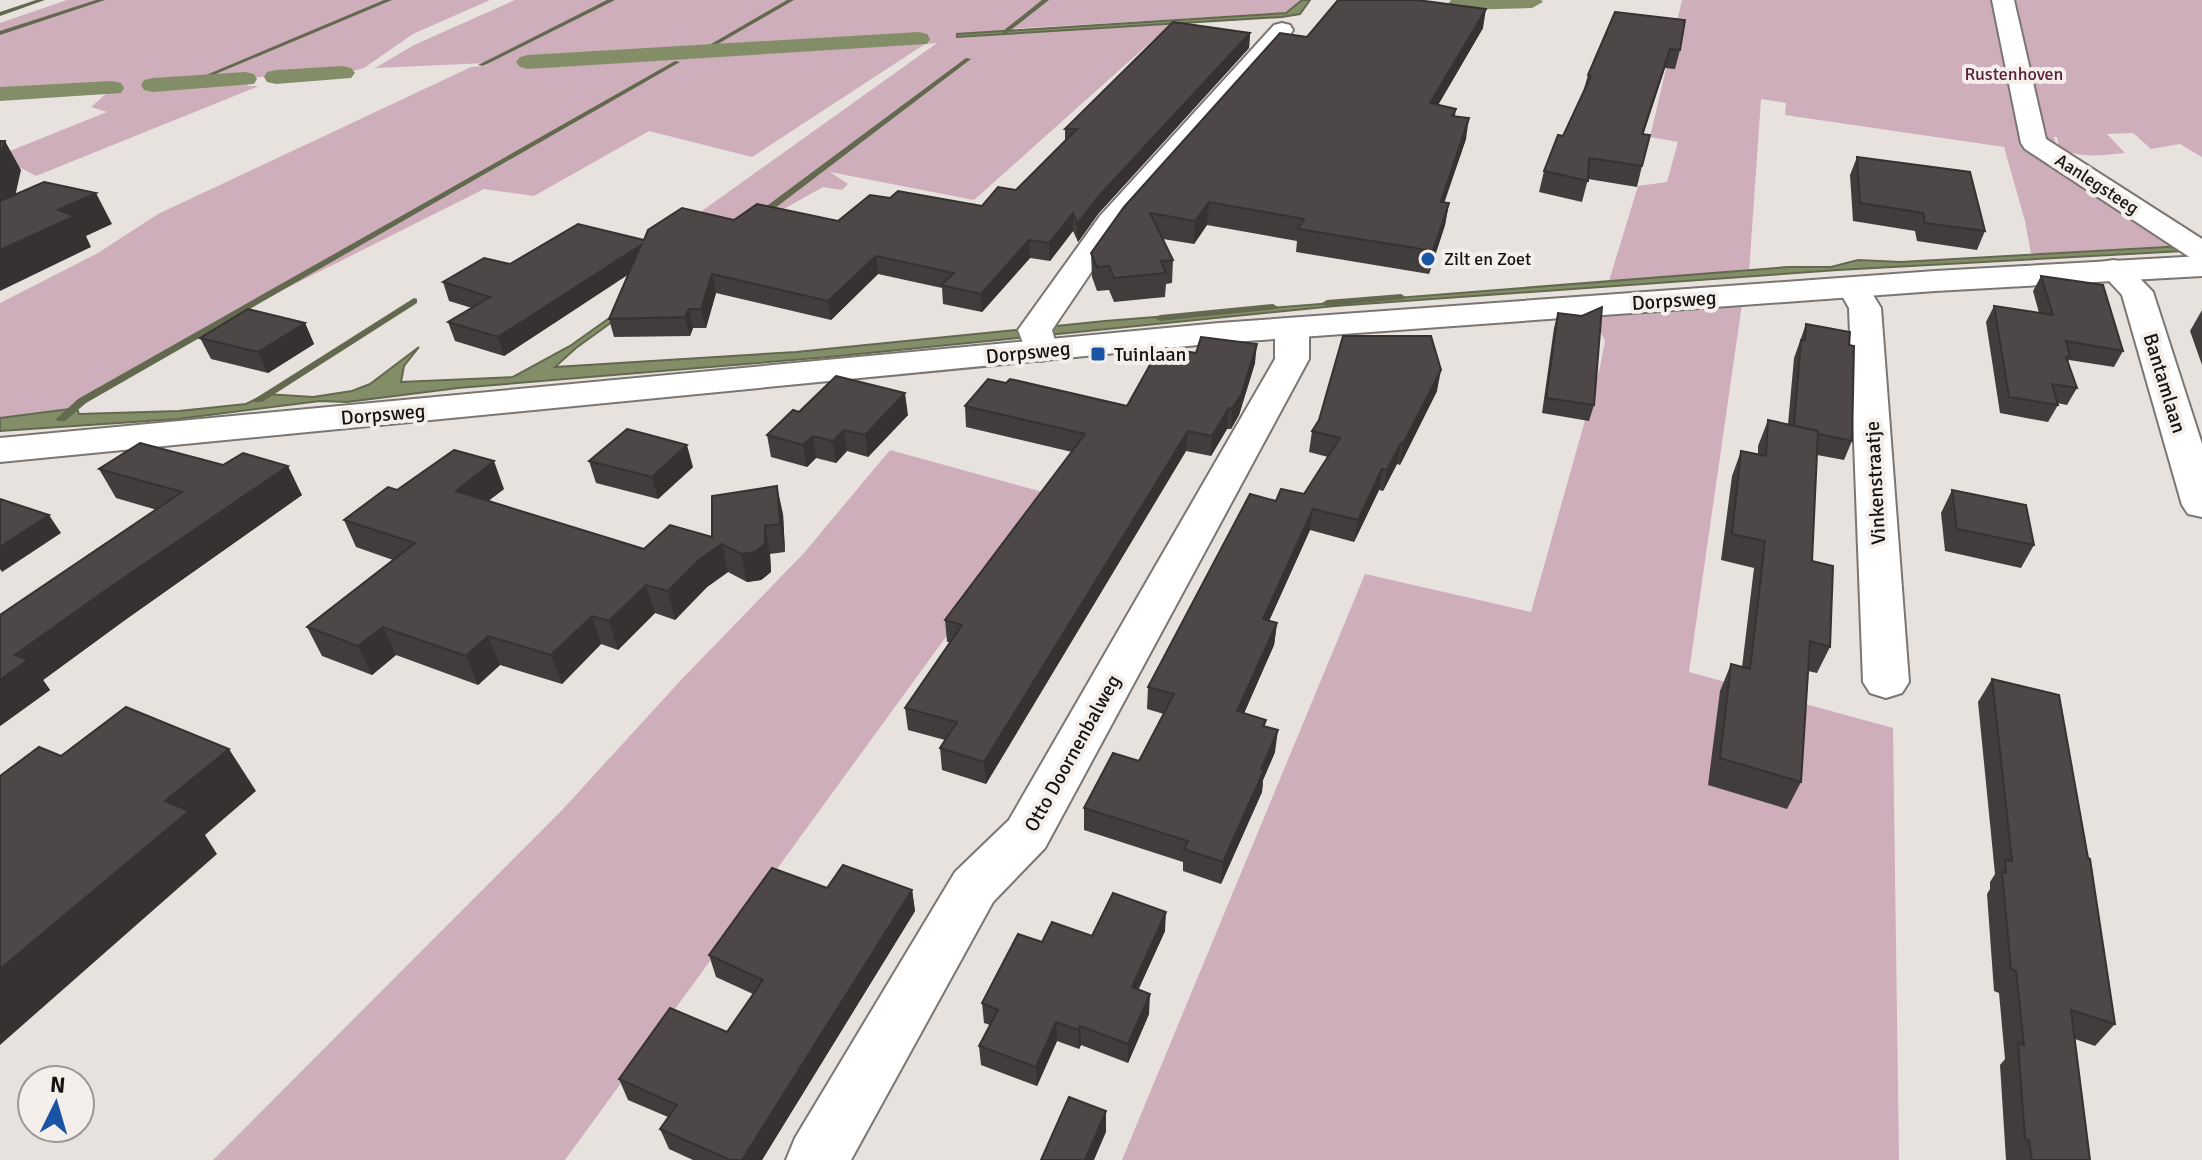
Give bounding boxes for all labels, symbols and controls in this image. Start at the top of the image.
park label: Rustenhoven [1965,63,2063,85]
street label: Aanlegsteeg [2051,149,2143,219]
place label: Zilt en Zoet [1444,248,1531,270]
marker: Zilt en Zoet [1419,250,1437,268]
street label: Dorpsweg [1631,285,1717,316]
street label: Bantamlaan [2137,330,2192,436]
street label: Dorpsweg [985,336,1072,369]
place label: Tuinlaan [1114,342,1186,367]
marker: Tuinlaan [1089,345,1107,363]
street label: Dorpsweg [340,398,426,431]
street label: Vinkenstraatje [1860,420,1891,546]
street label: Otto Doornenbalweg [1019,670,1126,836]
north arrow [16,1064,96,1144]
text: N [49,1070,67,1099]

